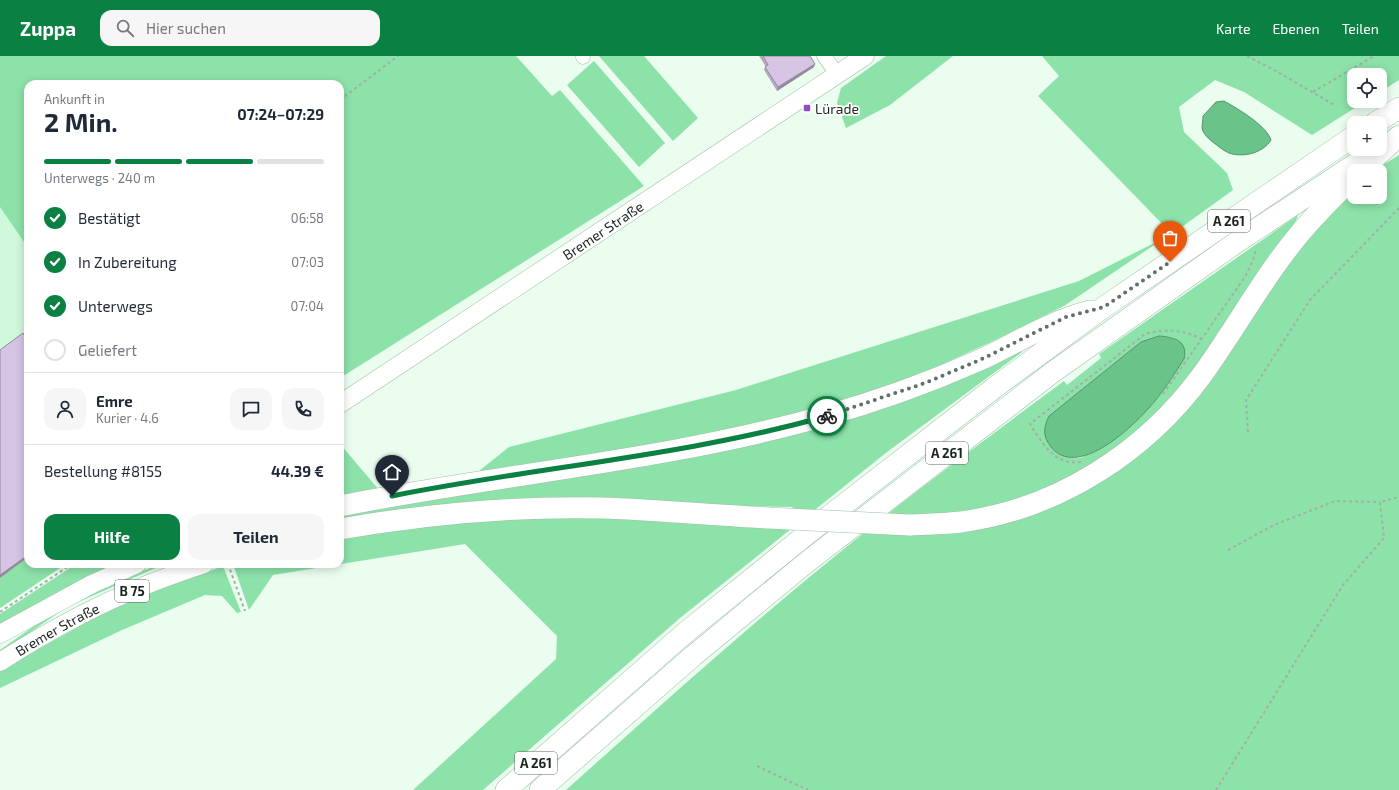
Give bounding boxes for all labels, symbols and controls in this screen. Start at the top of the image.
search box [100,10,380,46]
text: Zuppa [20,17,76,40]
icon: search [114,17,136,39]
text: Hier suchen [146,19,226,37]
text: Karte [1216,20,1251,37]
text: Ebenen [1273,20,1320,37]
text: Teilen [1342,20,1379,37]
map controls [1347,68,1387,204]
button: locate [1347,68,1387,108]
text: Ankunft in [44,91,105,107]
place label: Lürade [815,100,859,117]
marker: Lürade [802,103,812,113]
text: 07:24–07:29 [237,105,324,123]
text: 2 Min. [44,106,118,137]
button: + [1347,116,1387,156]
button: − [1347,164,1387,204]
text: Unterwegs · 240 m [44,170,155,186]
street label: Bremer Straße [559,197,646,263]
icon: check [44,207,66,229]
text: Bestätigt [78,209,140,227]
text: 06:58 [291,210,324,226]
road number: A 261 [1208,210,1250,232]
pin [1153,221,1187,262]
icon: bag [1159,227,1181,249]
icon: check [44,251,66,273]
text: In Zubereitung [78,253,177,271]
text: 07:03 [291,254,324,270]
icon: check [44,295,66,317]
text: Unterwegs [78,297,153,315]
text: 07:04 [291,298,324,314]
text: Geliefert [78,341,137,359]
button: person [44,388,86,430]
button: chat [230,388,272,430]
button: phone [282,388,324,430]
text: Emre [96,392,133,410]
courier [807,396,847,436]
icon: bike [816,405,838,427]
text: Kurier · 4.6 [96,410,159,426]
road number: A 261 [926,442,968,464]
pin [375,455,409,496]
icon: home [381,461,403,483]
text: Bestellung #8155 [44,462,162,480]
text: 44.39 € [271,462,324,480]
button: Hilfe [44,514,180,560]
button: Teilen [188,514,324,560]
road number: B 75 [115,580,149,602]
street label: Bremer Straße [12,599,102,659]
road number: A 261 [515,752,557,774]

